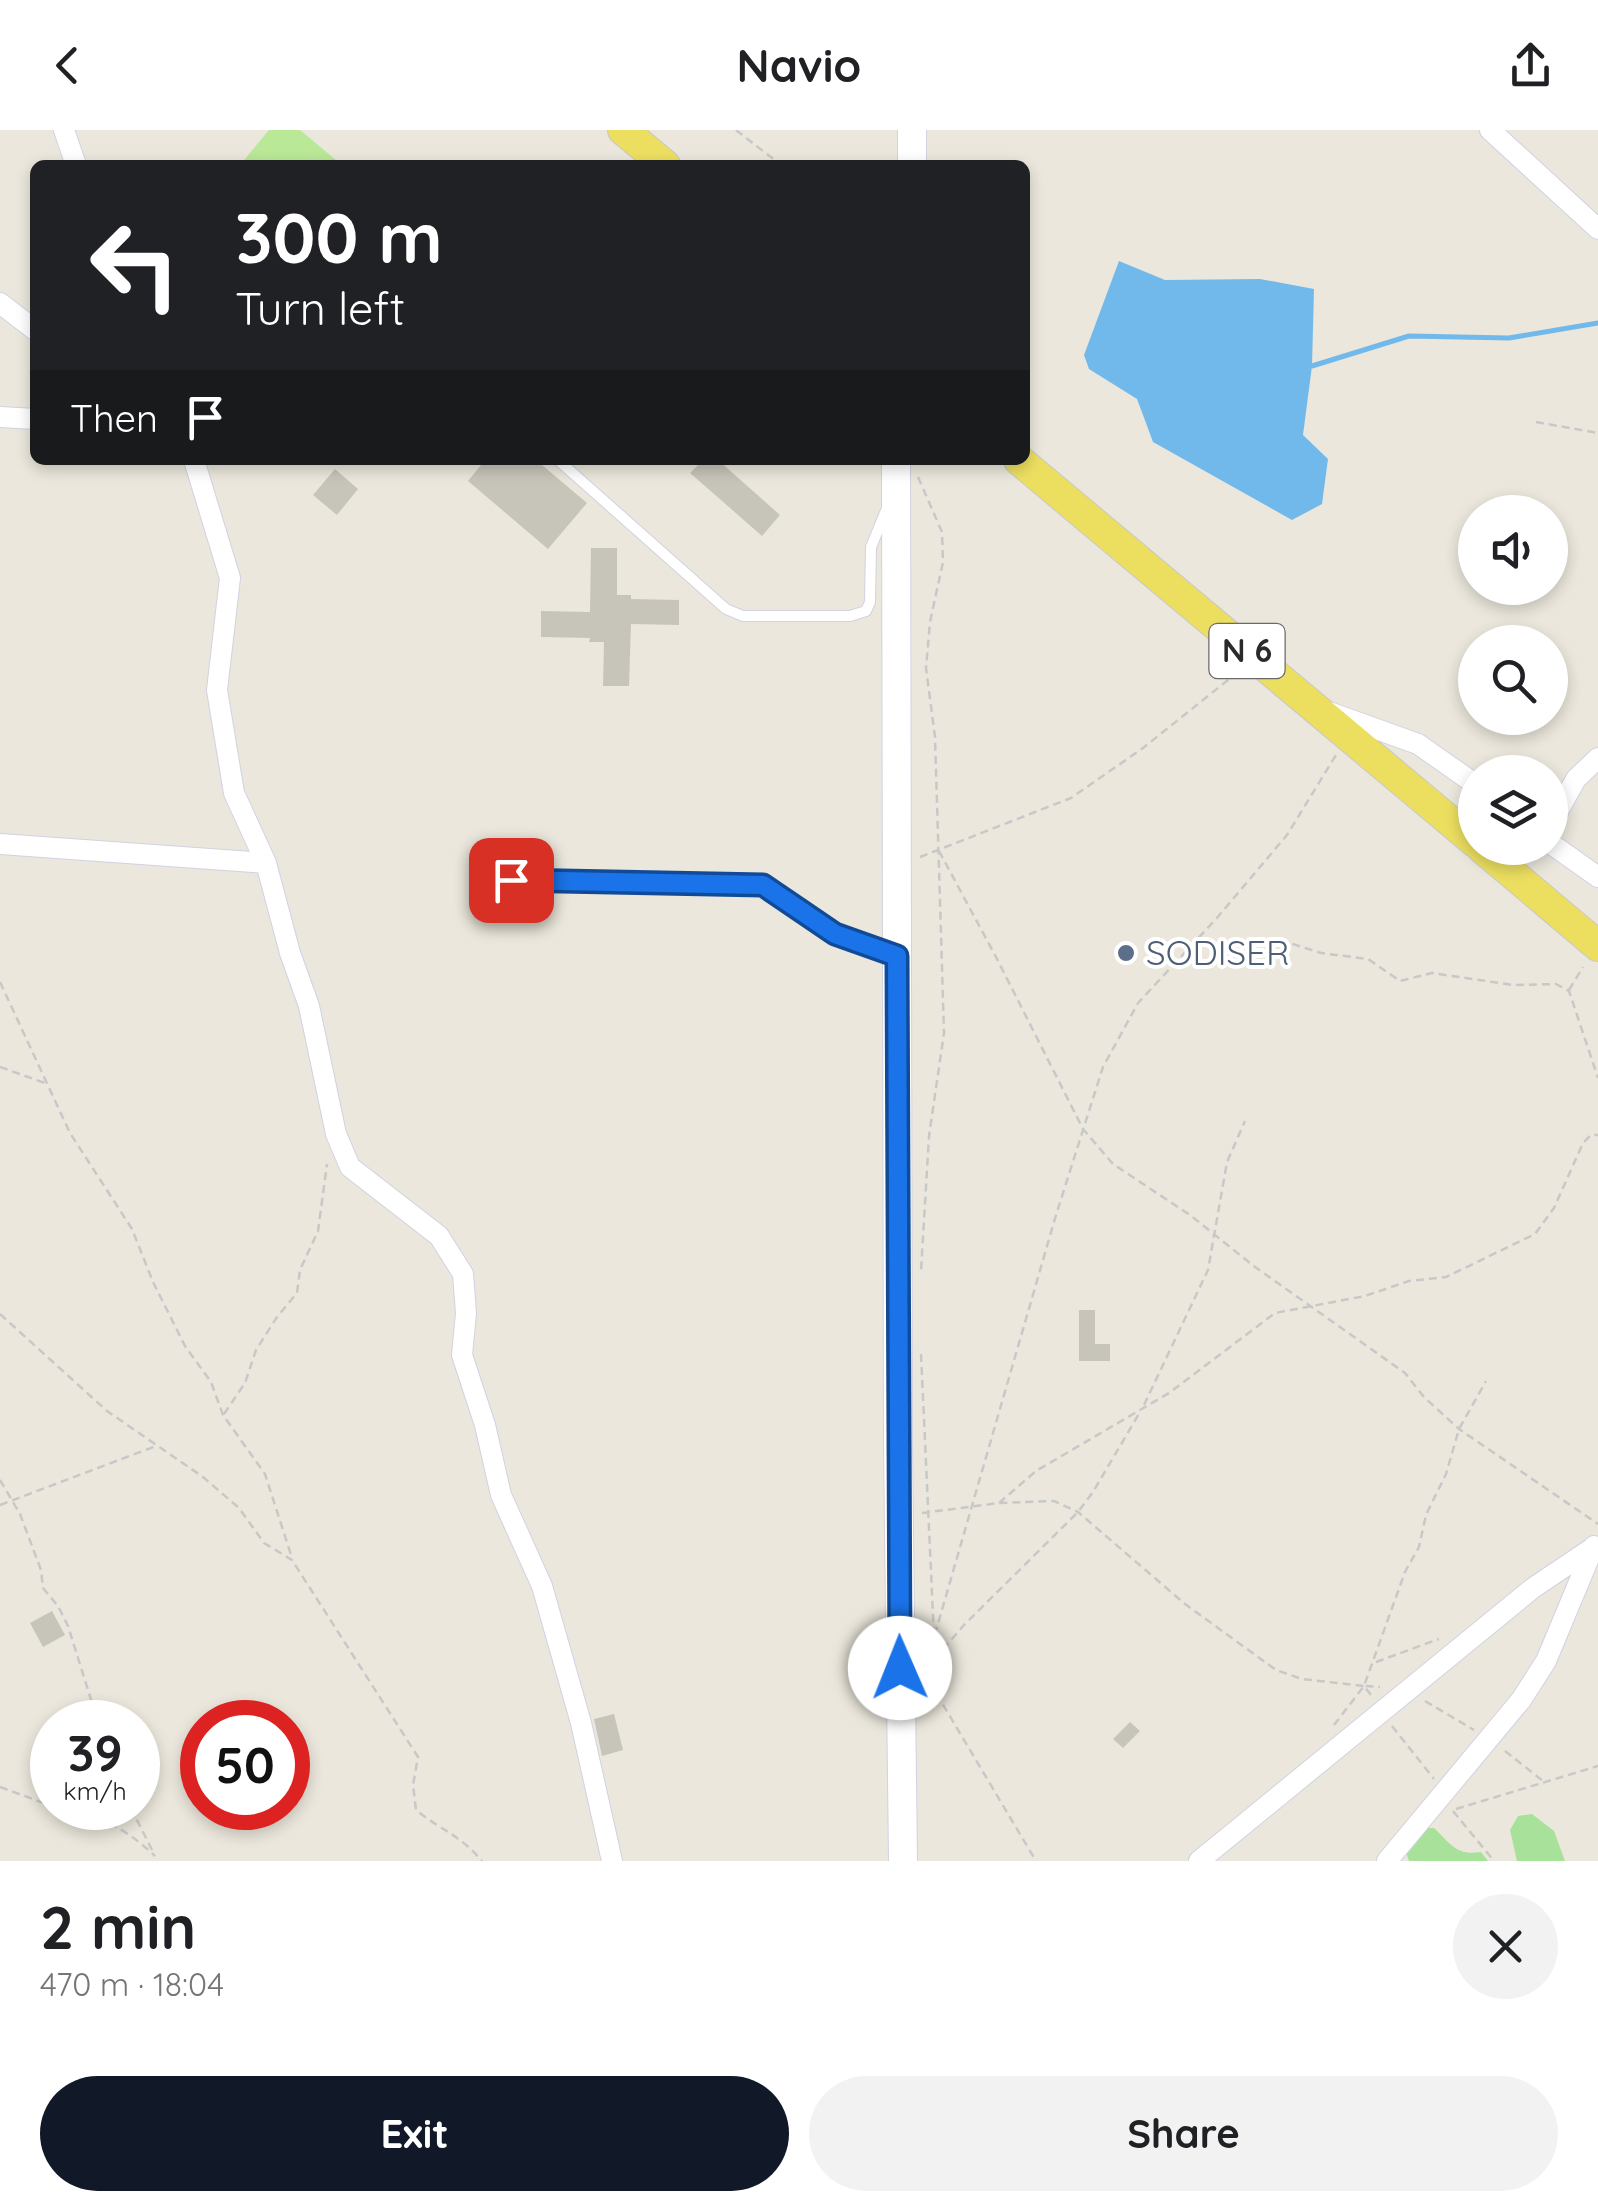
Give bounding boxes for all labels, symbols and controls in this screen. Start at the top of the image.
text: Navio [737,37,861,93]
icon: back [40,38,95,93]
icon: share [1503,38,1558,93]
text: 300 m [235,193,443,281]
icon: left [70,200,200,330]
text: Turn left [235,280,405,336]
icon: arrive [178,390,233,445]
text: Then [70,394,158,442]
map controls [1458,495,1568,865]
button: sound [1458,495,1568,605]
road number: N 6 [1210,624,1284,678]
button: search [1458,625,1568,735]
button: layers [1458,755,1568,865]
pin [469,838,554,923]
icon: arrive [484,853,539,908]
place label: SODISER [1146,930,1289,974]
marker: SODISER [1115,942,1137,964]
position arrow [848,1616,952,1720]
speed limit sign: 50 [180,1700,310,1830]
text: 39 [67,1721,123,1784]
text: km/h [63,1775,127,1806]
text: 2 min [40,1889,196,1964]
button: close [1453,1894,1558,1999]
text: 470 m · 18:04 [40,1964,224,2004]
button: Exit [40,2076,789,2191]
button: Share [809,2076,1558,2191]

